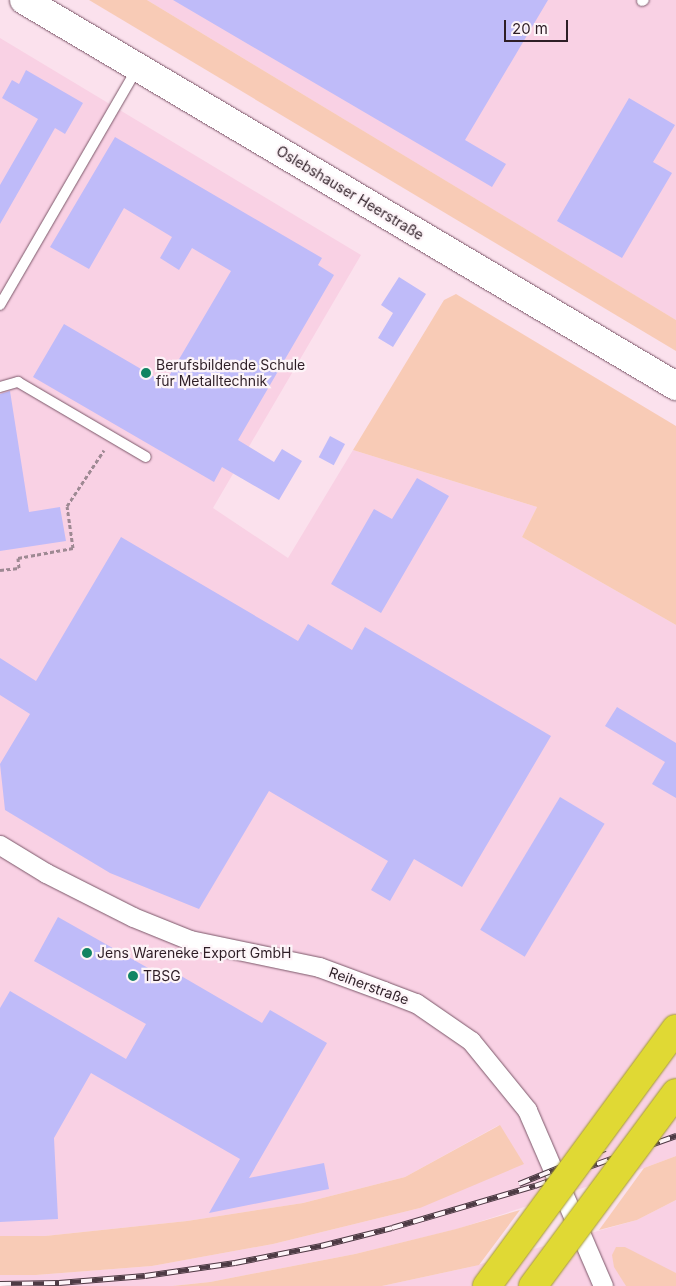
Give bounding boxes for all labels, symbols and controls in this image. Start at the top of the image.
scale bar [506,10,570,42]
text: 20 m [512,19,548,38]
street label: Oslebshauser Heerstraße [273,142,427,244]
place label: Berufsbildende Schule für Metalltechnik [156,357,305,390]
marker: Berufsbildende Schule für Metalltechnik [140,367,152,379]
place label: Jens Wareneke Export GmbH [97,945,292,961]
marker: Jens Wareneke Export GmbH [81,947,93,959]
street label: Reiherstraße [327,964,411,1008]
place label: TBSG [143,968,181,984]
marker: TBSG [127,970,139,982]

